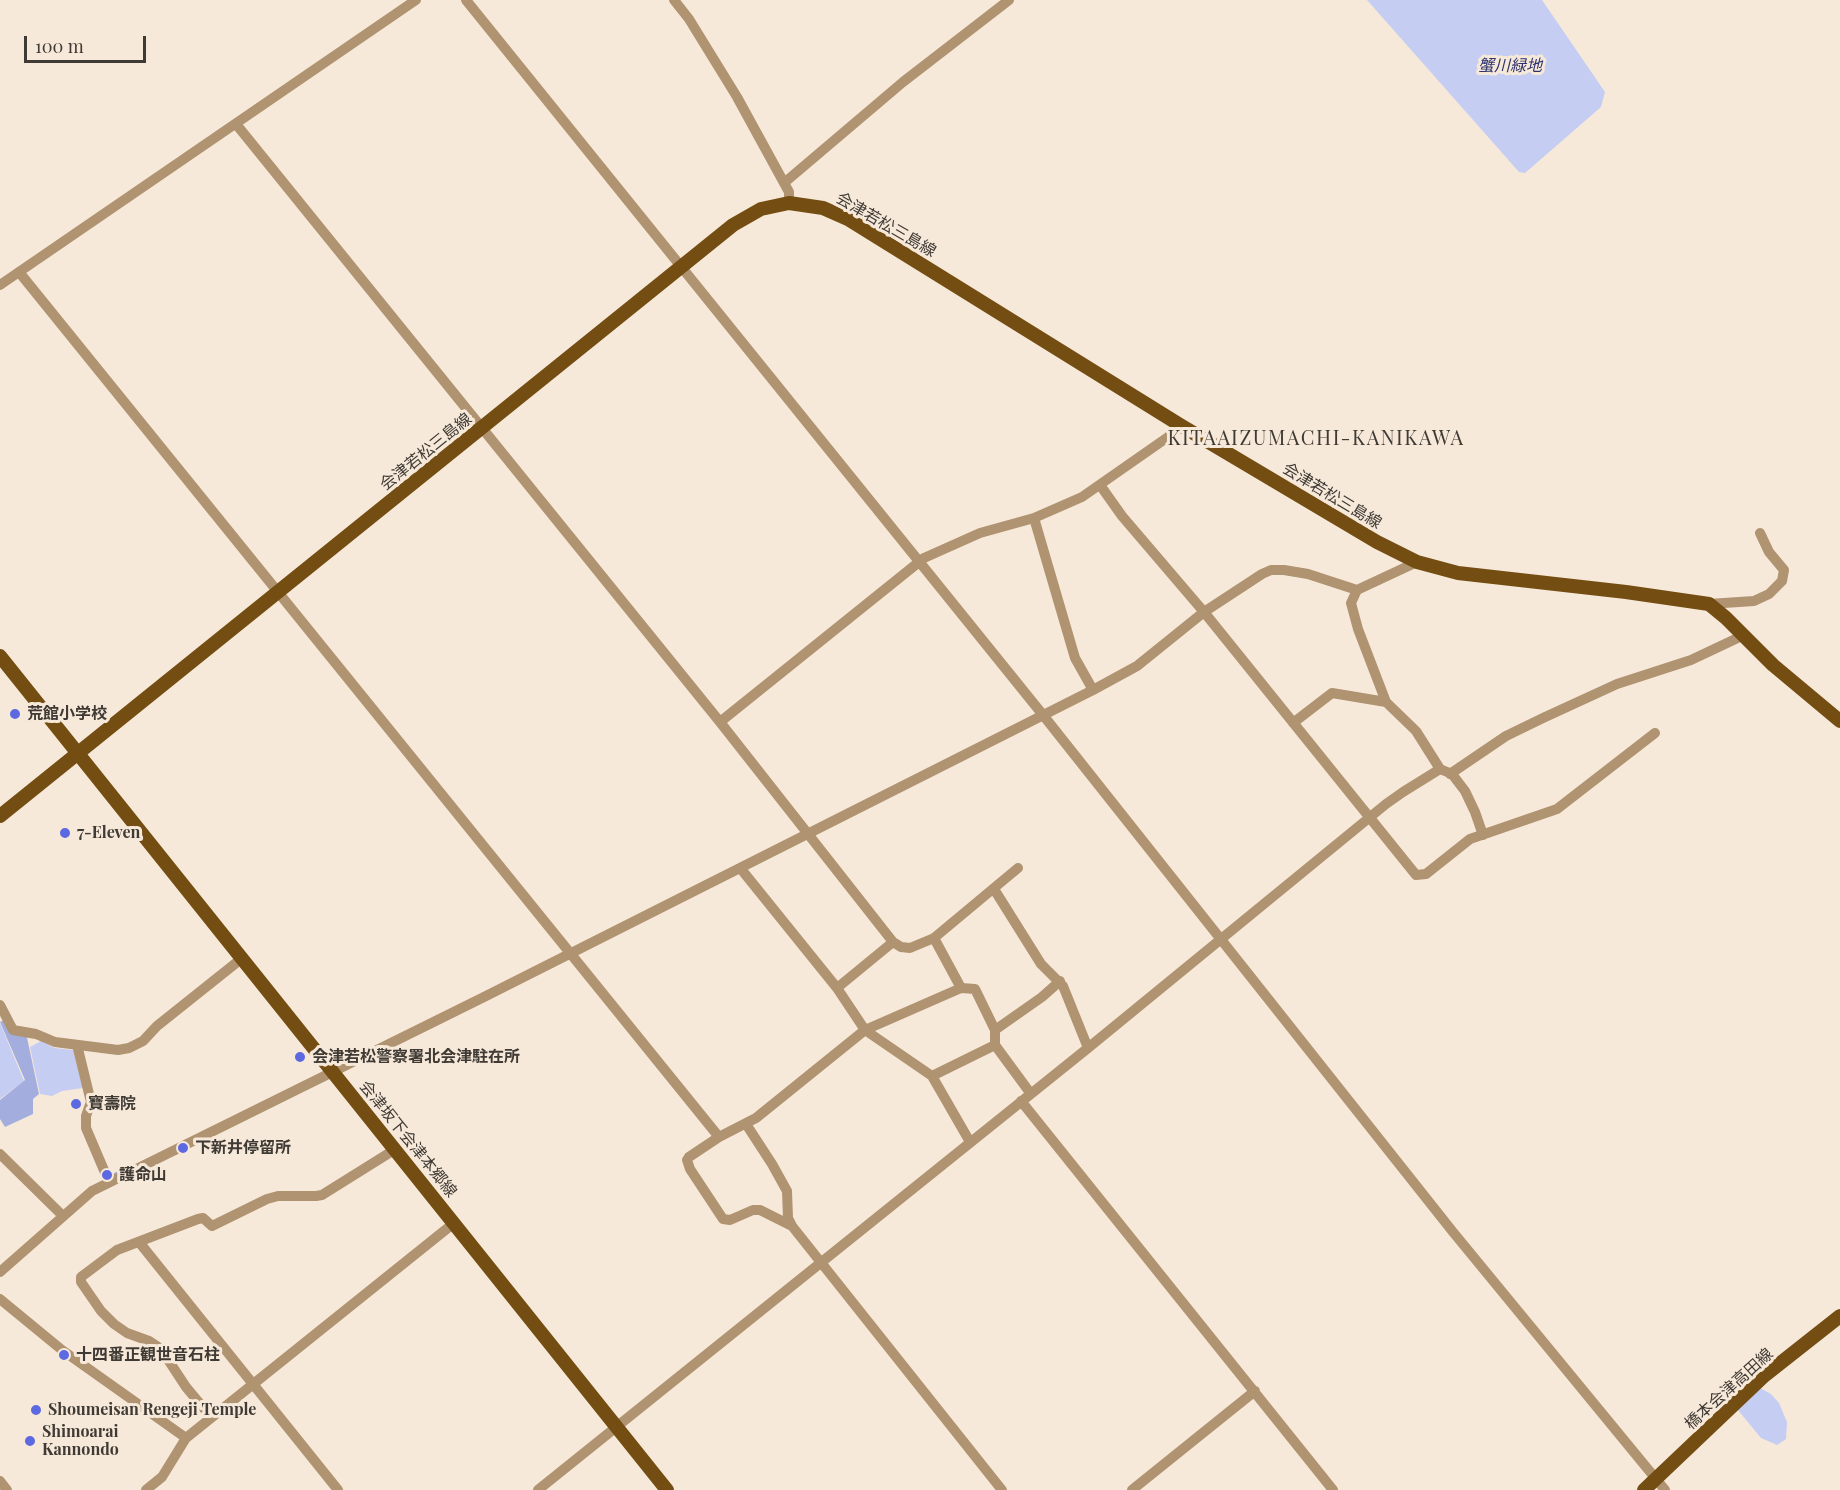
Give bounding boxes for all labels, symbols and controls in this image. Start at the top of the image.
scale bar [27,24,148,62]
text: 100 m [35,34,84,58]
park label: 蟹川緑地 [1478,56,1542,76]
street label: 会津若松三島線 [833,189,939,261]
street label: 会津若松三島線 [376,409,476,495]
district label: KITAAIZUMACHI-KANIKAWA [1167,427,1465,451]
street label: 会津若松三島線 [1279,459,1385,533]
place label: 荒館小学校 [27,704,107,724]
marker: 荒館小学校 [8,707,22,721]
place label: 7-Eleven [77,823,140,843]
marker: 7-Eleven [58,826,72,840]
place label: 会津若松警察署北会津駐在所 [312,1047,520,1067]
marker: 会津若松警察署北会津駐在所 [293,1050,307,1064]
street label: 会津坂下会津本郷線 [355,1077,461,1201]
place label: 寶壽院 [88,1094,136,1114]
marker: 寶壽院 [69,1097,83,1111]
place label: 下新井停留所 [195,1138,291,1158]
marker: 下新井停留所 [176,1141,190,1155]
place label: 護命山 [119,1165,167,1185]
marker: 護命山 [100,1168,114,1182]
street label: 橋本会津高田線 [1681,1344,1777,1434]
place label: 十四番正観世音石柱 [76,1345,220,1365]
marker: 十四番正観世音石柱 [57,1348,71,1362]
place label: Shoumeisan Rengeji Temple [48,1400,256,1420]
marker: Shoumeisan Rengeji Temple [29,1403,43,1417]
place label: Shimoarai Kannondo [42,1422,119,1460]
marker: Shimoarai Kannondo [23,1434,37,1448]

